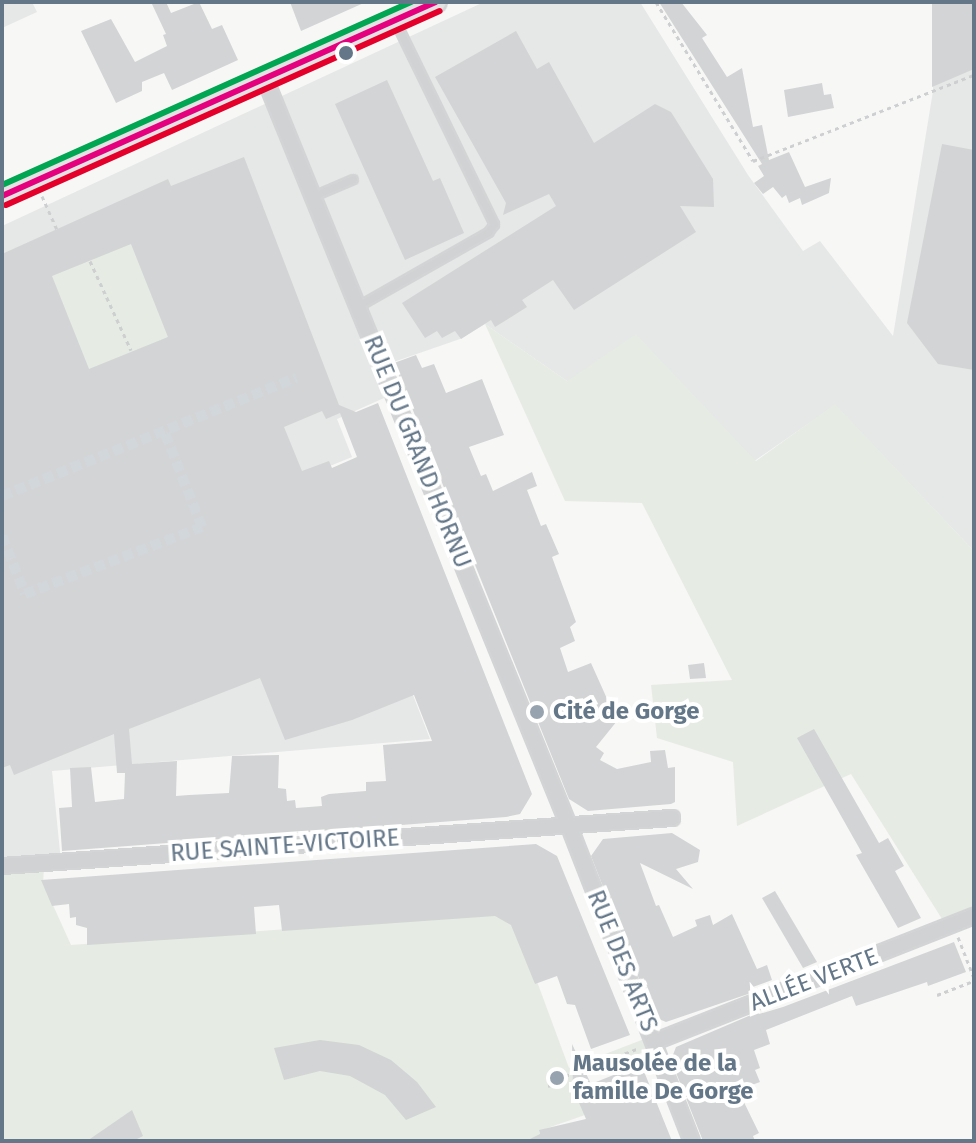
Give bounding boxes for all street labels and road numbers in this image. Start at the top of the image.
street label: RUE DU GRAND HORNU [357,331,477,573]
street label: RUE SAINTE-VICTOIRE [169,824,401,868]
street label: RUE DES ARTS [581,886,663,1036]
street label: ALLÉE VERTE [746,942,882,1018]

